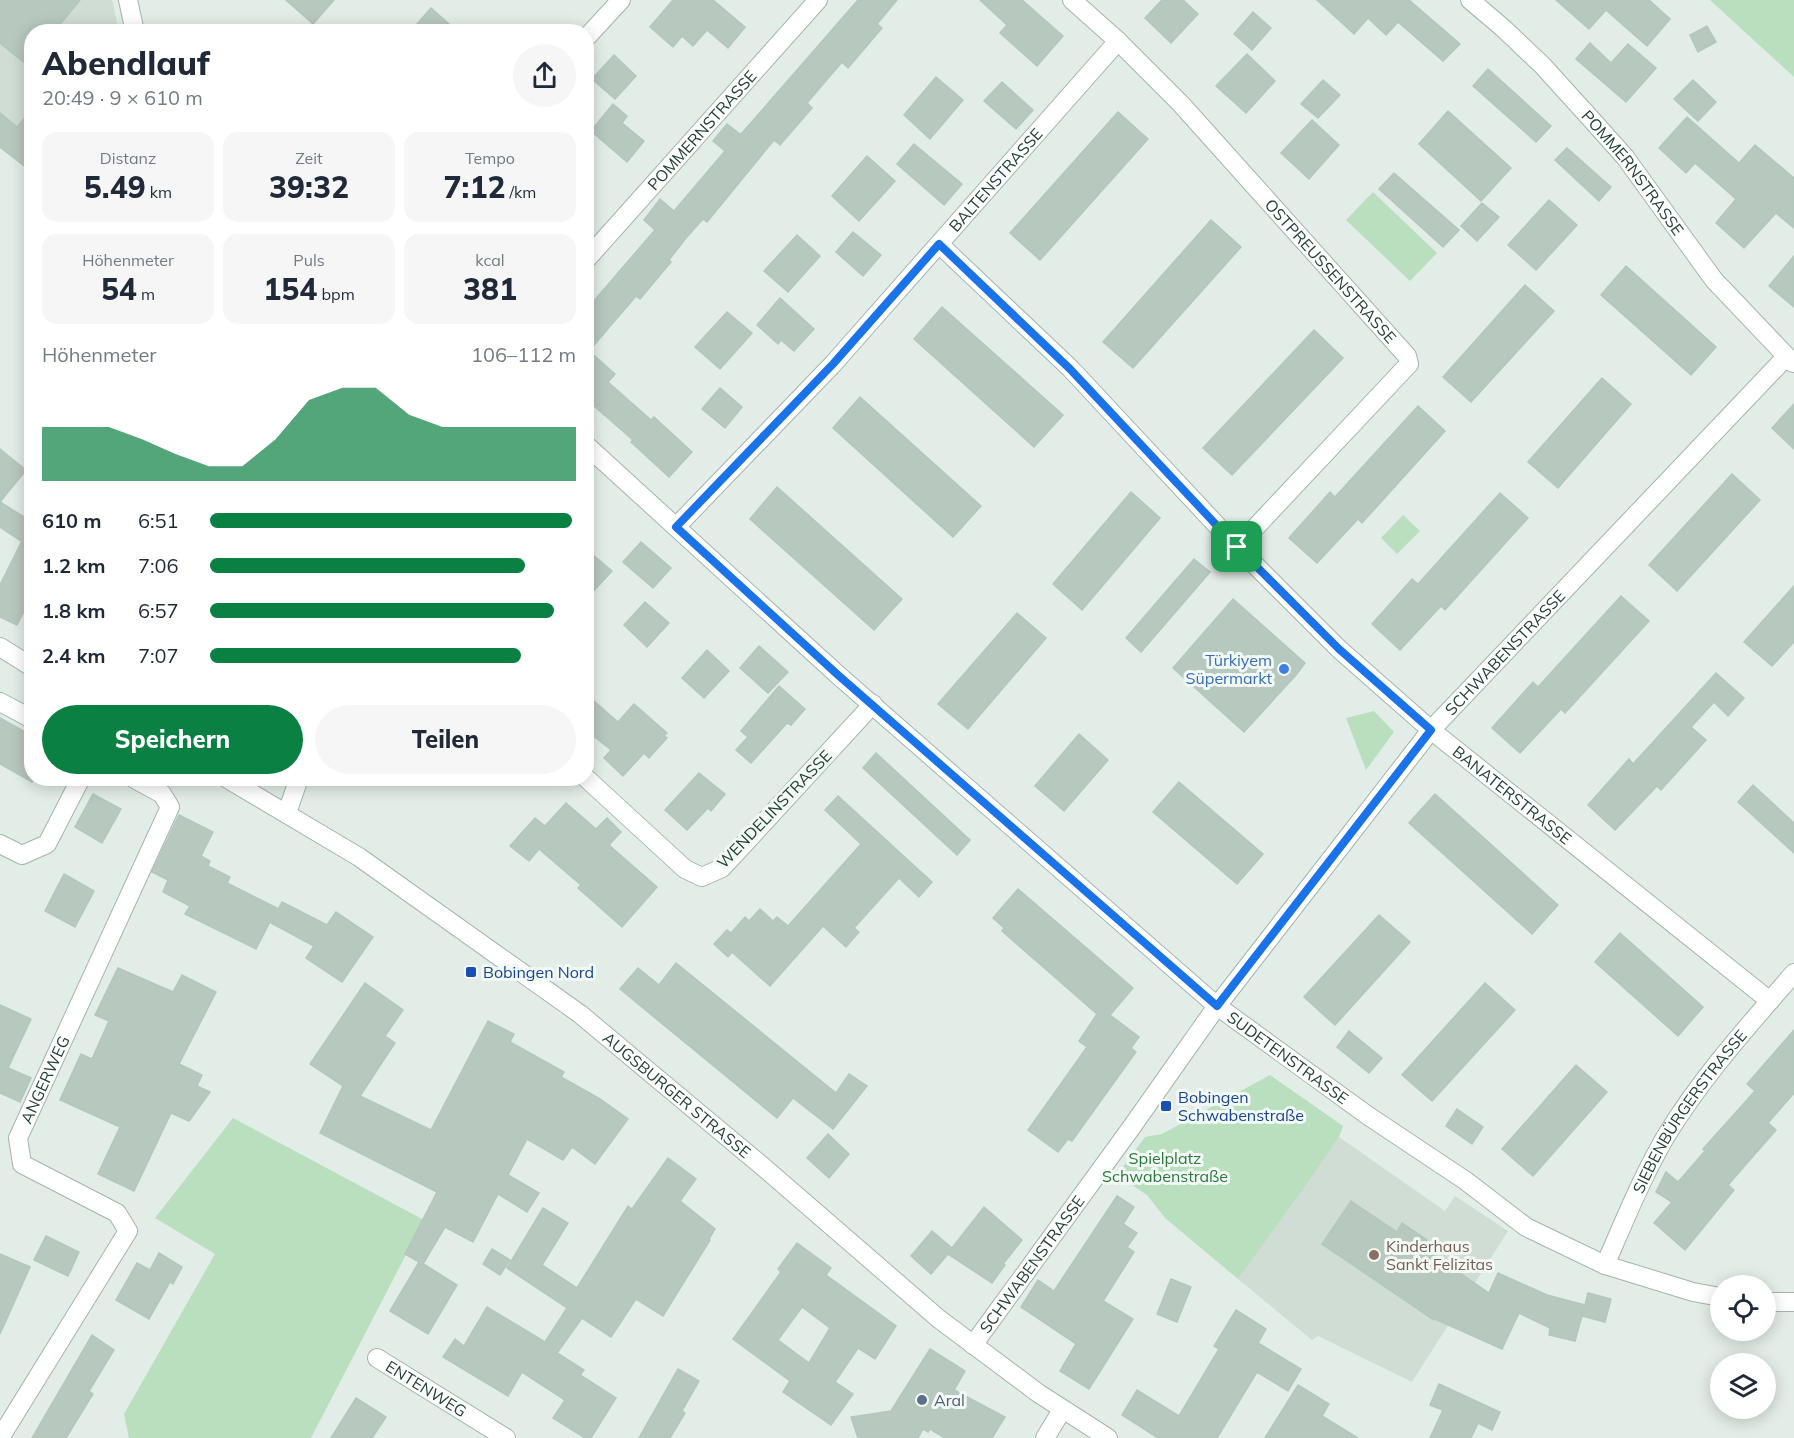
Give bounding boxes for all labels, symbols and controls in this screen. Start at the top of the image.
text: Abendlauf [42,42,210,83]
button: share [513,44,576,107]
street label: POMMERNSTRASSE [643,66,761,194]
text: 20:49 · 9 × 610 m [42,85,203,110]
street label: POMMERNSTRASSE [1578,106,1688,239]
street label: BALTENSTRASSE [945,124,1047,236]
text: Distanz [100,148,156,168]
text: Zeit [295,148,323,168]
text: Tempo [465,148,515,168]
text: 5.49 [84,168,146,206]
text: 39:32 [269,168,349,206]
text: 7:12 [444,168,505,206]
text: km [146,182,172,202]
text: /km [505,182,536,202]
street label: OSTPREUSSENSTRASSE [1261,195,1401,347]
text: Höhenmeter [82,250,174,270]
text: Puls [293,250,325,270]
text: kcal [475,250,505,270]
text: 54 [101,270,137,308]
text: 154 [263,270,317,308]
text: 381 [463,270,517,308]
text: m [137,284,155,304]
text: bpm [317,284,355,304]
text: Höhenmeter [42,342,157,367]
text: 106–112 m [471,342,576,367]
text: 610 m [42,508,101,533]
text: 6:51 [138,508,179,533]
pin [1211,521,1262,572]
icon: arrive [1220,530,1253,563]
text: 1.2 km [42,553,105,578]
text: 7:06 [138,553,179,578]
street label: SCHWABENSTRASSE [1441,586,1569,719]
text: 1.8 km [42,598,105,623]
text: 6:57 [138,598,179,623]
text: 2.4 km [42,643,105,668]
text: 7:07 [138,643,179,668]
place label: Türkiyem Süpermarkt [1186,650,1272,688]
marker: Türkiyem Süpermarkt [1277,662,1291,676]
button: Speichern [42,705,303,774]
button: Teilen [315,705,576,774]
street label: BANATERSTRASSE [1449,741,1576,848]
street label: WENDELINSTRASSE [712,746,836,872]
place label: Bobingen Nord [483,962,594,982]
marker: Bobingen Nord [464,965,478,979]
street label: SUDETENSTRASSE [1223,1007,1352,1108]
street label: SIEBENBÜRGERSTRASSE [1628,1025,1751,1196]
street label: AUGSBURGER STRASSE [599,1027,755,1162]
street label: ANGERWEG [16,1032,74,1127]
place label: Bobingen Schwabenstraße [1178,1087,1304,1125]
marker: Bobingen Schwabenstraße [1159,1099,1173,1113]
park label: Spielplatz Schwabenstraße [1102,1148,1228,1186]
street label: SCHWABENSTRASSE [975,1191,1089,1337]
place label: Kinderhaus Sankt Felizitas [1386,1236,1493,1274]
marker: Kinderhaus Sankt Felizitas [1367,1248,1381,1262]
map controls [1710,1275,1776,1419]
button: locate [1710,1275,1776,1341]
button: layers [1710,1353,1776,1419]
street label: ENTENWEG [382,1356,470,1421]
place label: Aral [934,1390,965,1410]
marker: Aral [915,1393,929,1407]

